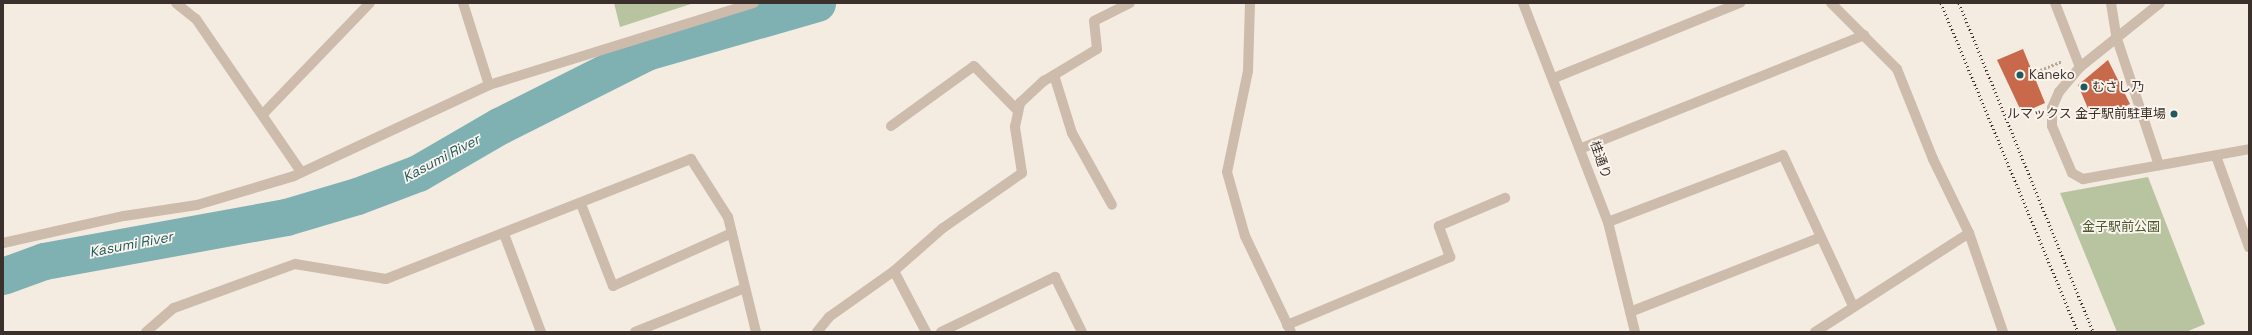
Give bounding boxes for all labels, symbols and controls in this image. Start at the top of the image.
place label: Kaneko [2029,67,2075,83]
marker: Kaneko [2014,69,2026,81]
place label: むさし乃 [2092,79,2144,95]
marker: むさし乃 [2079,82,2089,92]
place label: ルマックス 金子駅前駐車場 [2007,106,2166,122]
marker: ルマックス 金子駅前駐車場 [2169,109,2179,119]
water label: Kasumi River [400,131,482,185]
street label: 桂通り [1586,139,1614,181]
park label: 金子駅前公園 [2082,219,2160,235]
water label: Kasumi River [88,228,174,260]

